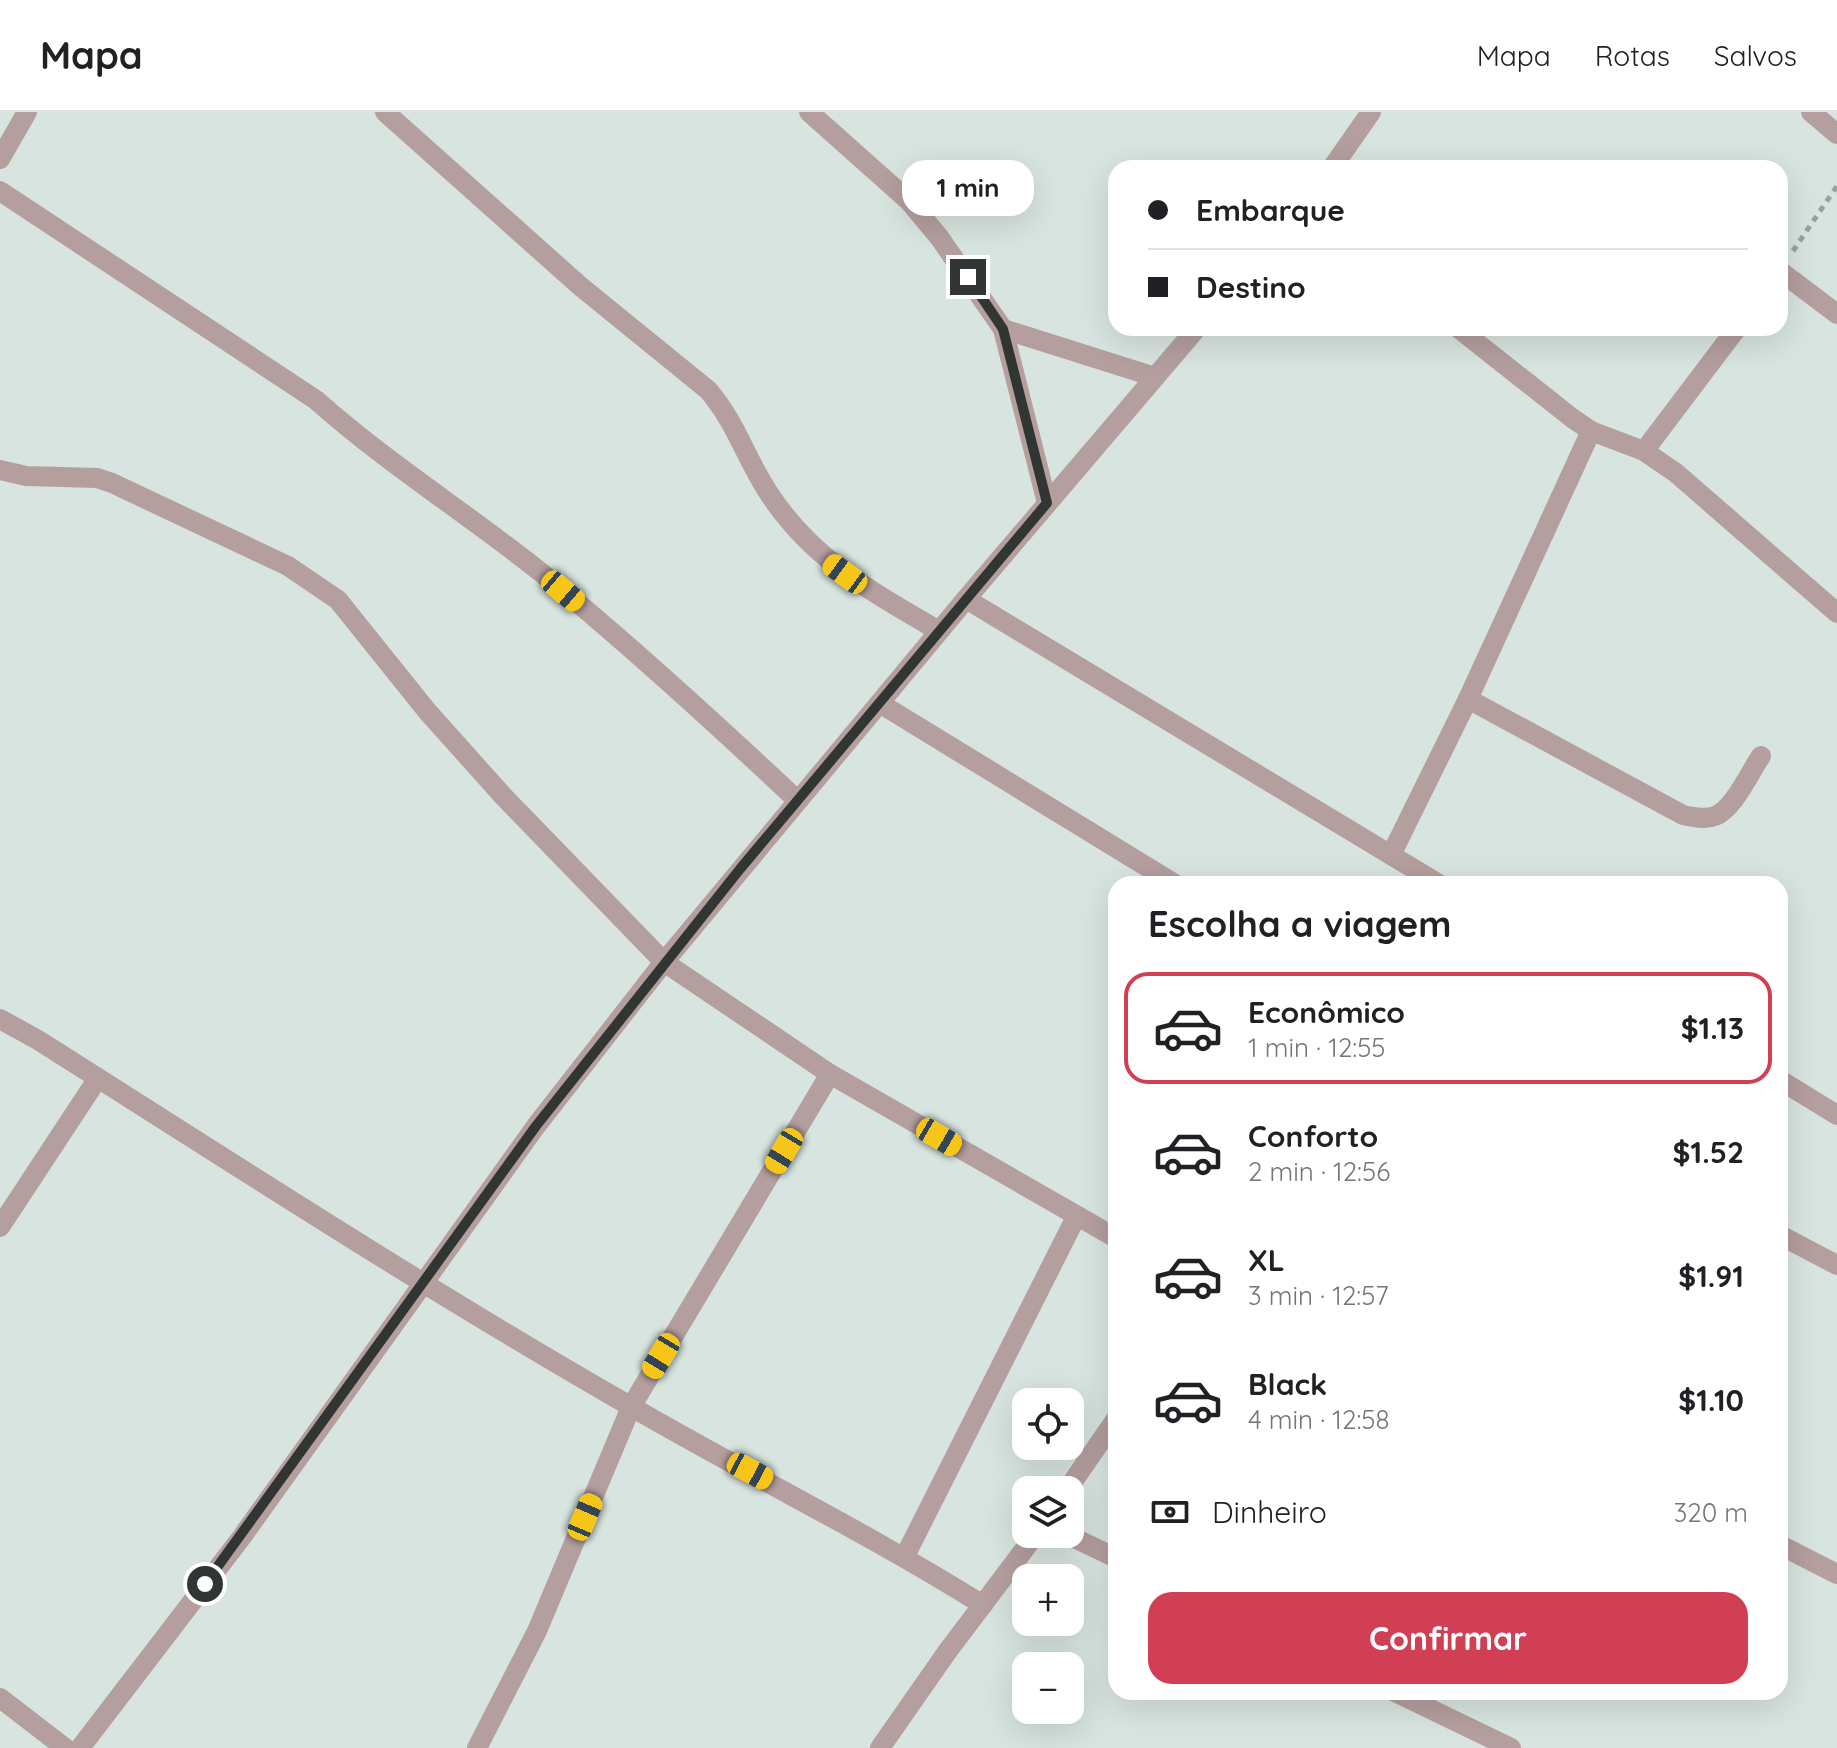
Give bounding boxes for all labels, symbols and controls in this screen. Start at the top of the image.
text: Mapa [40,31,143,79]
text: Mapa [1477,38,1551,73]
text: Rotas [1595,38,1670,73]
text: Salvos [1714,38,1797,73]
callout: 1 min [902,161,1034,217]
text: 1 min [937,171,1000,204]
text: Embarque [1196,191,1345,229]
route end [950,259,986,295]
text: Destino [1196,268,1306,306]
car [819,550,871,598]
car [537,566,589,616]
text: Escolha a viagem [1148,901,1451,946]
icon: car [1152,992,1224,1064]
text: Econômico [1248,993,1405,1031]
text: $1.13 [1681,1009,1744,1047]
text: 1 min · 12:55 [1248,1031,1386,1064]
car [912,1115,966,1159]
icon: car [1152,1116,1224,1188]
text: Conforto [1248,1117,1378,1155]
car [761,1124,807,1178]
text: $1.52 [1673,1133,1744,1171]
text: 2 min · 12:56 [1248,1155,1390,1188]
icon: car [1152,1240,1224,1312]
text: XL [1248,1241,1285,1279]
text: $1.91 [1678,1257,1744,1295]
text: 3 min · 12:57 [1248,1279,1389,1312]
car [638,1329,684,1383]
icon: car [1152,1364,1224,1436]
text: Black [1248,1365,1327,1403]
text: $1.10 [1678,1381,1744,1419]
map controls [1012,1388,1084,1724]
button: locate [1012,1388,1084,1460]
text: 4 min · 12:58 [1248,1403,1389,1436]
car [723,1449,777,1493]
button: layers [1012,1476,1084,1548]
car [565,1490,605,1544]
icon: cash [1148,1490,1192,1534]
text: Dinheiro [1212,1493,1327,1531]
text: 320 m [1674,1496,1748,1529]
button: + [1012,1564,1084,1636]
route start [187,1566,223,1602]
button: Confirmar [1148,1592,1748,1684]
button: − [1012,1652,1084,1724]

